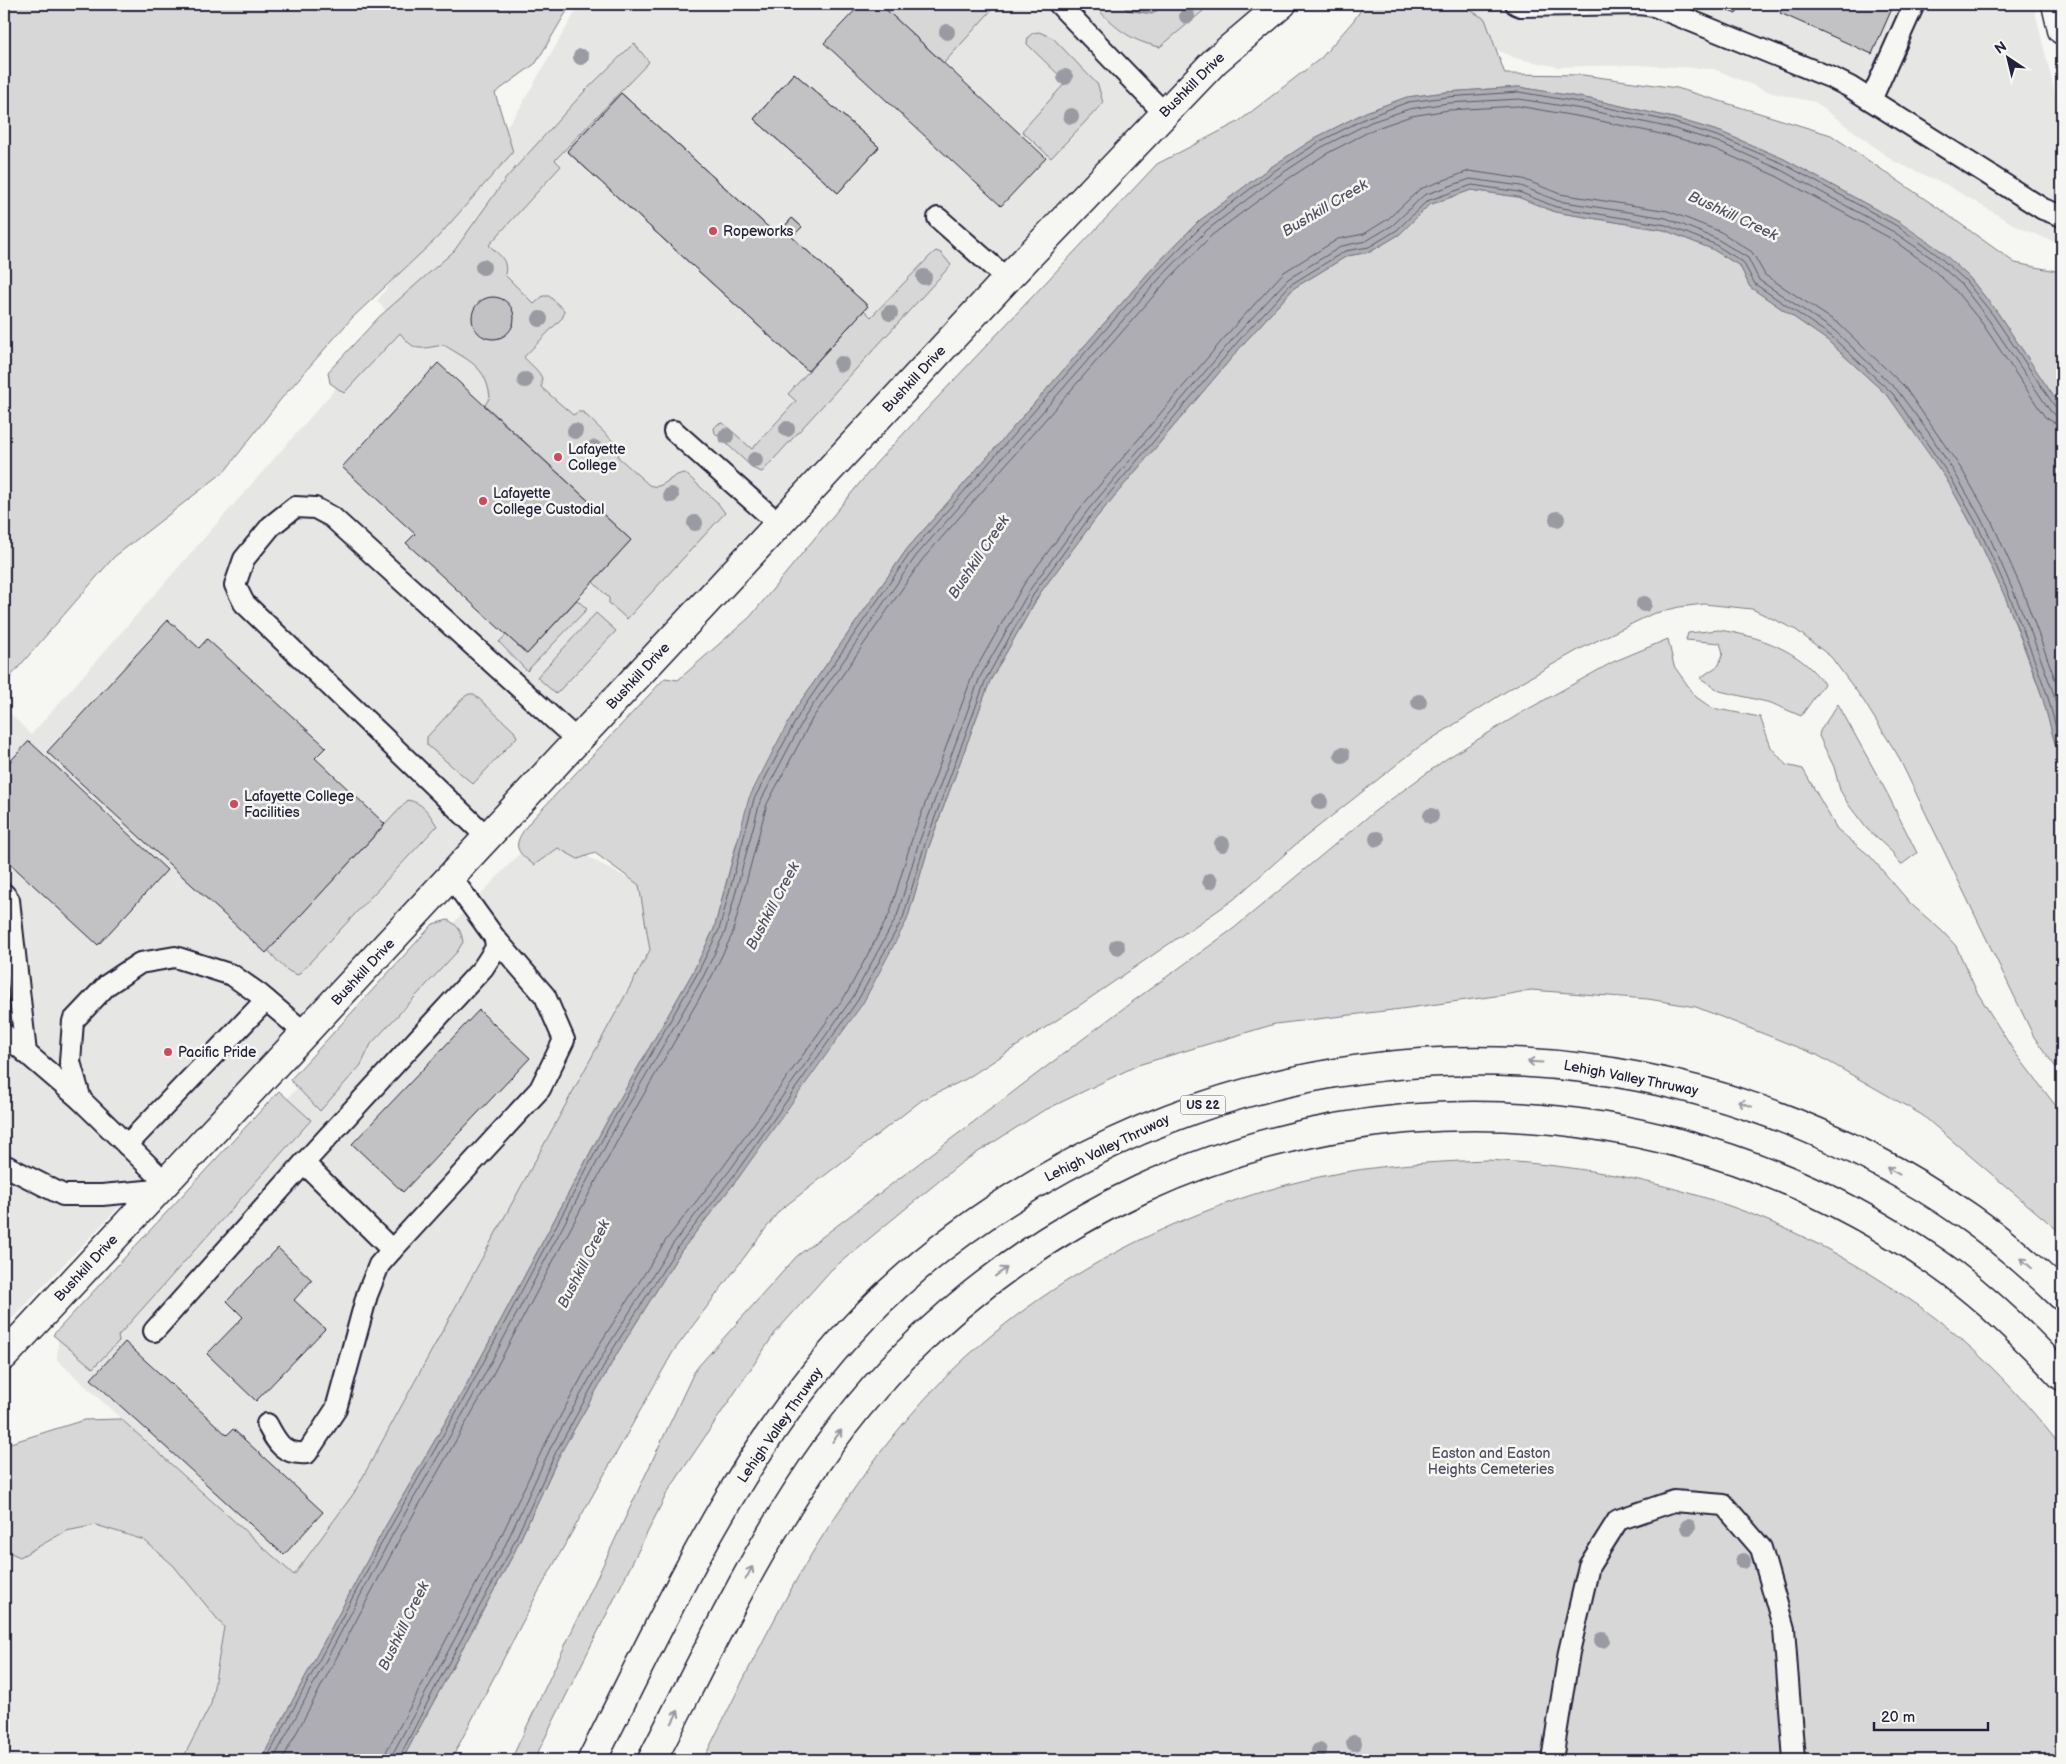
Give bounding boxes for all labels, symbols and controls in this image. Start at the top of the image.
north arrow [1984,32,2034,82]
text: N [1992,38,2010,58]
street label: Bushkill Drive [1156,49,1228,121]
water label: Bushkill Creek [1279,175,1372,241]
water label: Bushkill Creek [1685,187,1781,245]
place label: Ropeworks [723,223,793,240]
marker: Ropeworks [707,225,719,237]
street label: Bushkill Drive [879,342,949,416]
place label: Lafayette College [568,441,626,474]
marker: Lafayette College [552,451,564,463]
place label: Lafayette College Custodial [493,485,604,518]
marker: Lafayette College Custodial [477,495,489,507]
water label: Bushkill Creek [944,511,1014,602]
street label: Bushkill Drive [603,639,673,713]
place label: Lafayette College Facilities [244,788,354,821]
marker: Lafayette College Facilities [228,798,240,810]
water label: Bushkill Creek [742,858,804,953]
street label: Bushkill Drive [328,935,398,1009]
place label: Pacific Pride [178,1044,256,1061]
marker: Pacific Pride [162,1046,174,1058]
street label: Lehigh Valley Thruway [1562,1057,1700,1100]
one-way arrow [1527,1058,1543,1067]
road number: US 22 [1180,1096,1226,1114]
one-way arrow [1738,1099,1753,1108]
street label: Lehigh Valley Thruway [1042,1110,1173,1186]
one-way arrow [1886,1166,1901,1175]
water label: Bushkill Creek [554,1216,615,1311]
street label: Bushkill Drive [51,1231,121,1305]
one-way arrow [2020,1257,2033,1269]
one-way arrow [994,1267,1007,1278]
street label: Lehigh Valley Thruway [734,1364,827,1486]
one-way arrow [831,1430,842,1443]
park label: Easton and Easton Heights Cemeteries [1428,1445,1554,1478]
one-way arrow [745,1566,755,1580]
water label: Bushkill Creek [374,1578,434,1674]
scale bar [1874,1699,1987,1731]
text: 20 m [1881,1708,1915,1727]
one-way arrow [671,1710,680,1725]

